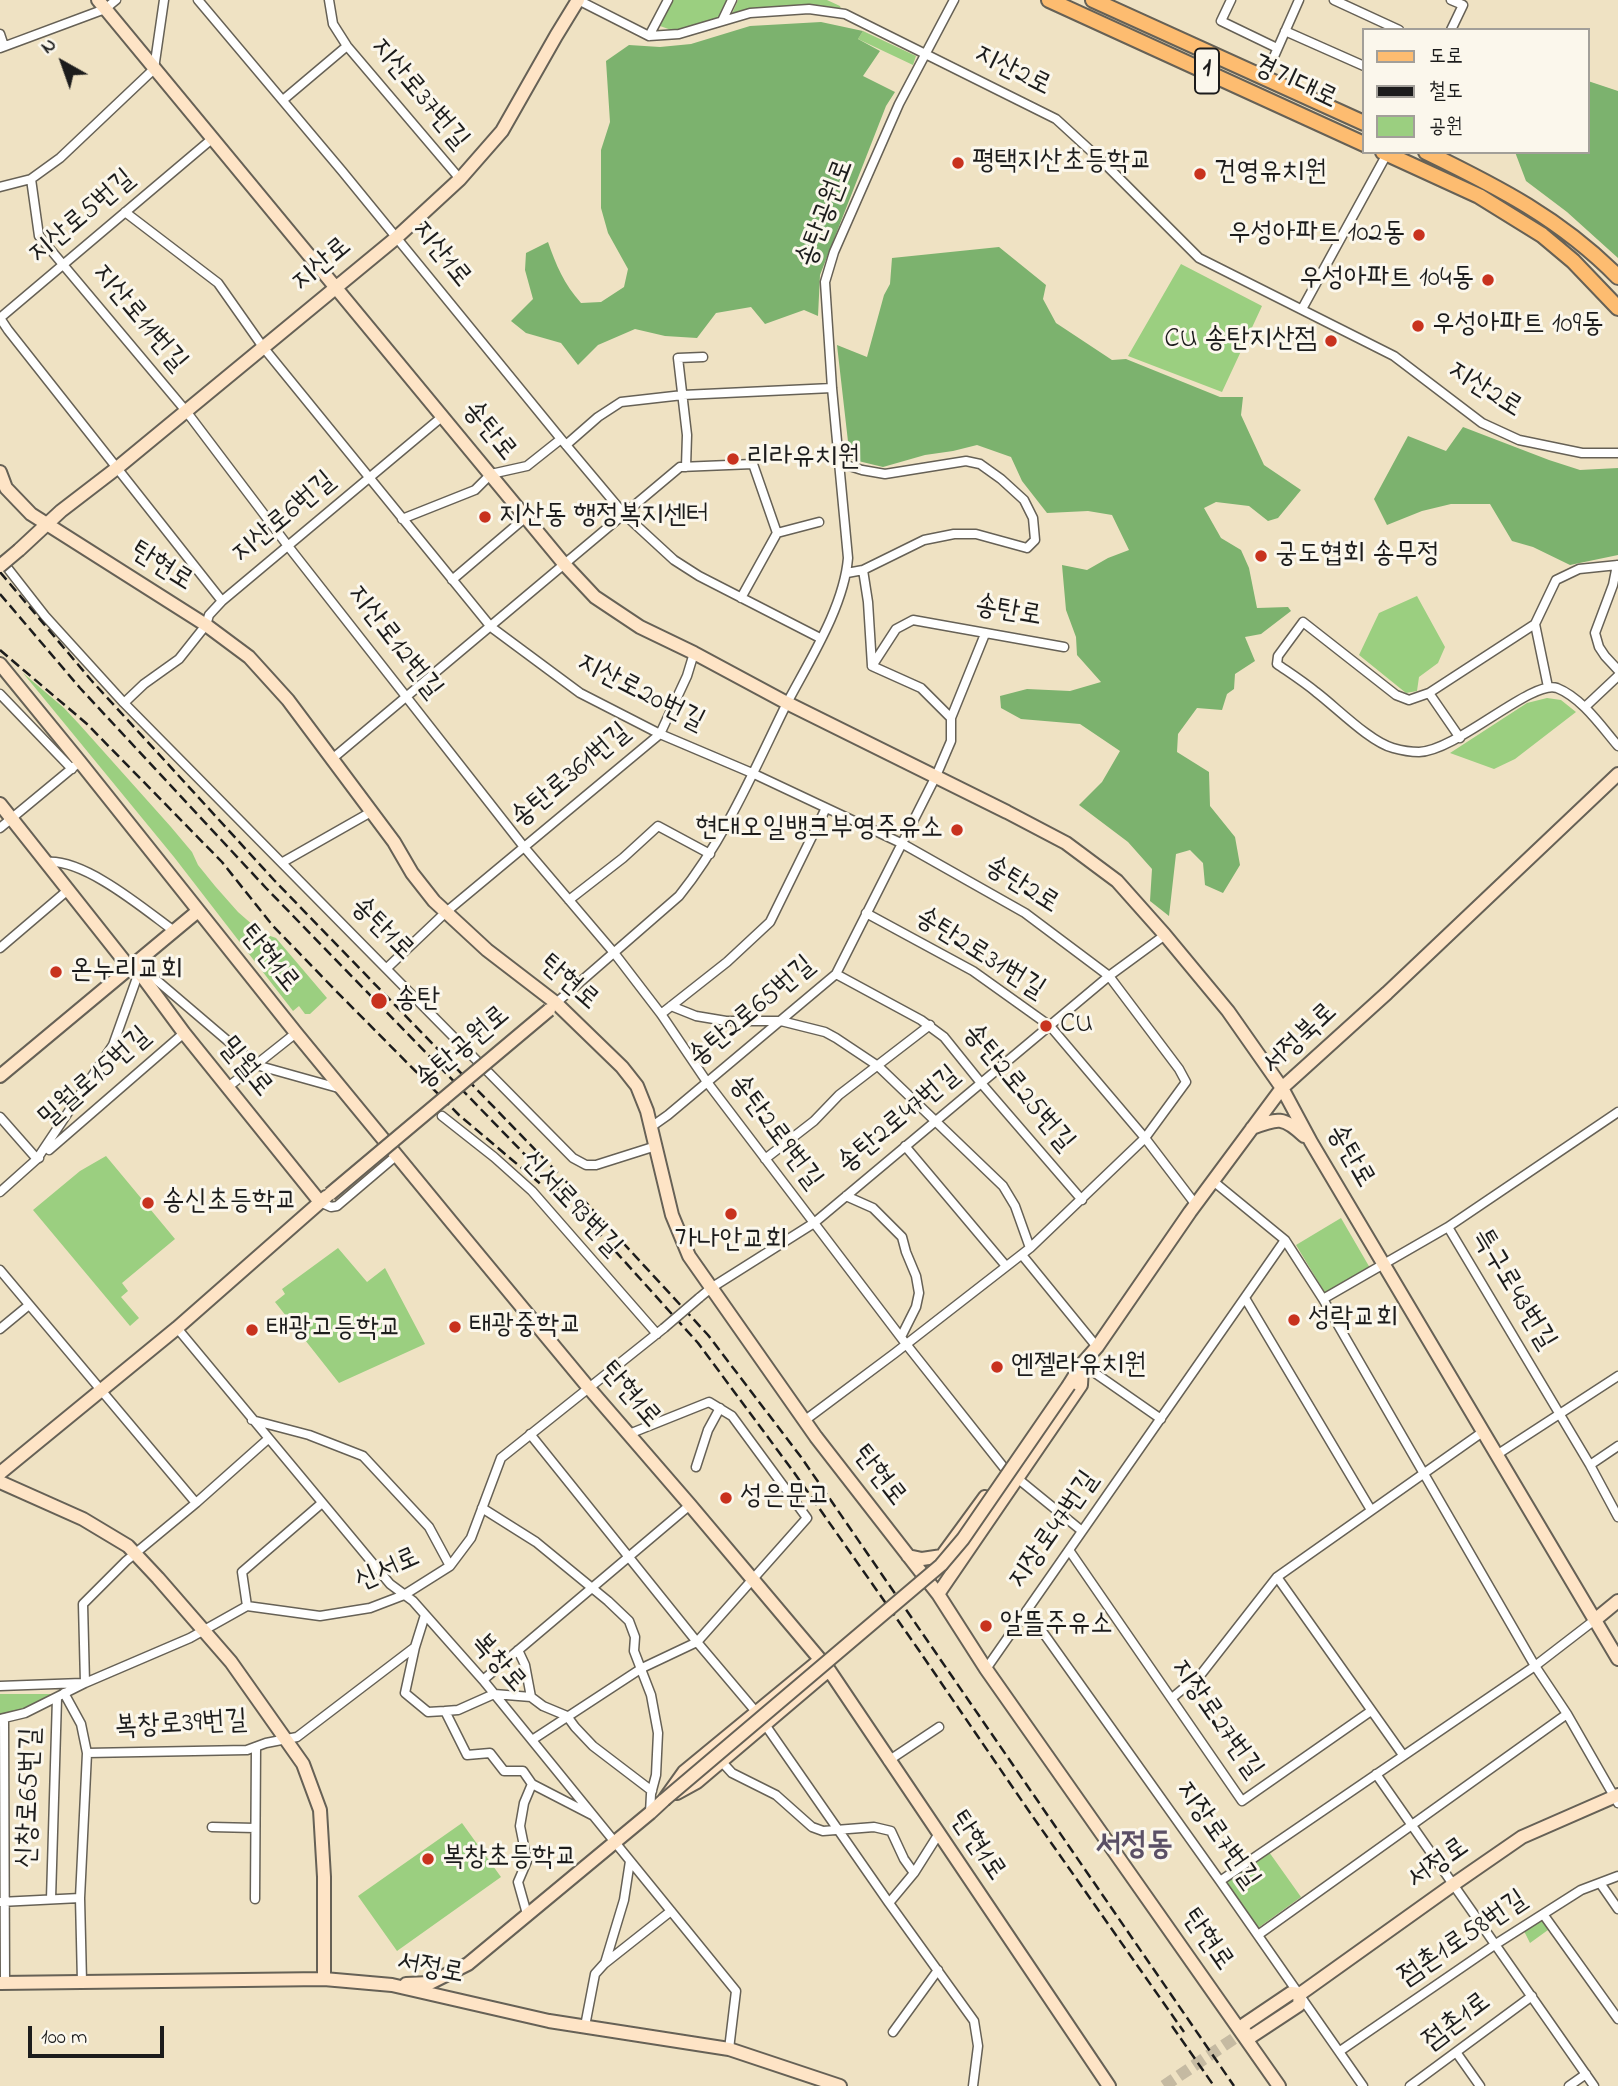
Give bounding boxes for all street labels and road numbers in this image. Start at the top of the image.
street label: 지산로37번길 [361,32,475,158]
street label: 지산2로 [968,39,1056,105]
road number: 1 [1195,48,1219,94]
street label: 경기대로 [1246,50,1342,118]
street label: 송탄공원로 [791,155,863,273]
street label: 지산로5번길 [23,164,143,272]
street label: 지산1로 [403,215,477,295]
street label: 지산로 [286,231,360,301]
street label: 지산로11번길 [83,258,193,380]
street label: 지산2로 [1441,355,1527,427]
street label: 송탄로 [454,395,522,469]
street label: 지산로6번길 [226,466,344,572]
street label: 탄현로 [123,536,199,600]
street label: 지산로12번길 [338,579,448,707]
street label: 송탄로 [972,591,1044,635]
street label: 지산로20번길 [571,648,709,740]
street label: 송탄로361번길 [505,717,639,837]
street label: 송탄2로 [978,851,1064,923]
street label: 송탄1로 [342,891,420,969]
street label: 송탄2로31번길 [908,902,1050,1008]
street label: 탄현1로 [231,920,305,1000]
street label: 탄현로 [531,949,605,1019]
street label: 송탄2로65번길 [683,950,823,1076]
street label: 서정북로 [1257,997,1345,1083]
street label: 송탄공원로 [410,1000,518,1098]
street label: 송탄2로25번길 [954,1018,1080,1160]
street label: 밀월로15번길 [33,1021,159,1137]
street label: 밀월로 [210,1031,278,1105]
street label: 송탄2로47번길 [832,1060,968,1182]
street label: 송탄2로9번길 [720,1069,828,1197]
street label: 송탄로 [1318,1119,1380,1195]
street label: 신서로93번길 [512,1145,628,1265]
street label: 특구로43번길 [1463,1223,1561,1357]
street label: 탄현1로 [591,1356,667,1436]
street label: 탄현로 [844,1440,912,1514]
street label: 지장로47번길 [1002,1466,1108,1596]
street label: 신서로 [350,1542,426,1600]
street label: 복창로 [462,1627,532,1701]
street label: 지장로27번길 [1162,1654,1268,1786]
street label: 복창로39번길 [114,1706,248,1746]
street label: 신창로65번길 [12,1727,50,1869]
street label: 지장로7번길 [1167,1775,1265,1897]
street label: 탄현1로 [941,1806,1011,1888]
street label: 서정로 [1402,1832,1476,1898]
street label: 점촌1로58번길 [1393,1885,1535,1995]
street label: 탄현로 [1173,1904,1239,1978]
street label: 서정로 [394,1947,466,1993]
street label: 점촌1로 [1417,1987,1499,2059]

